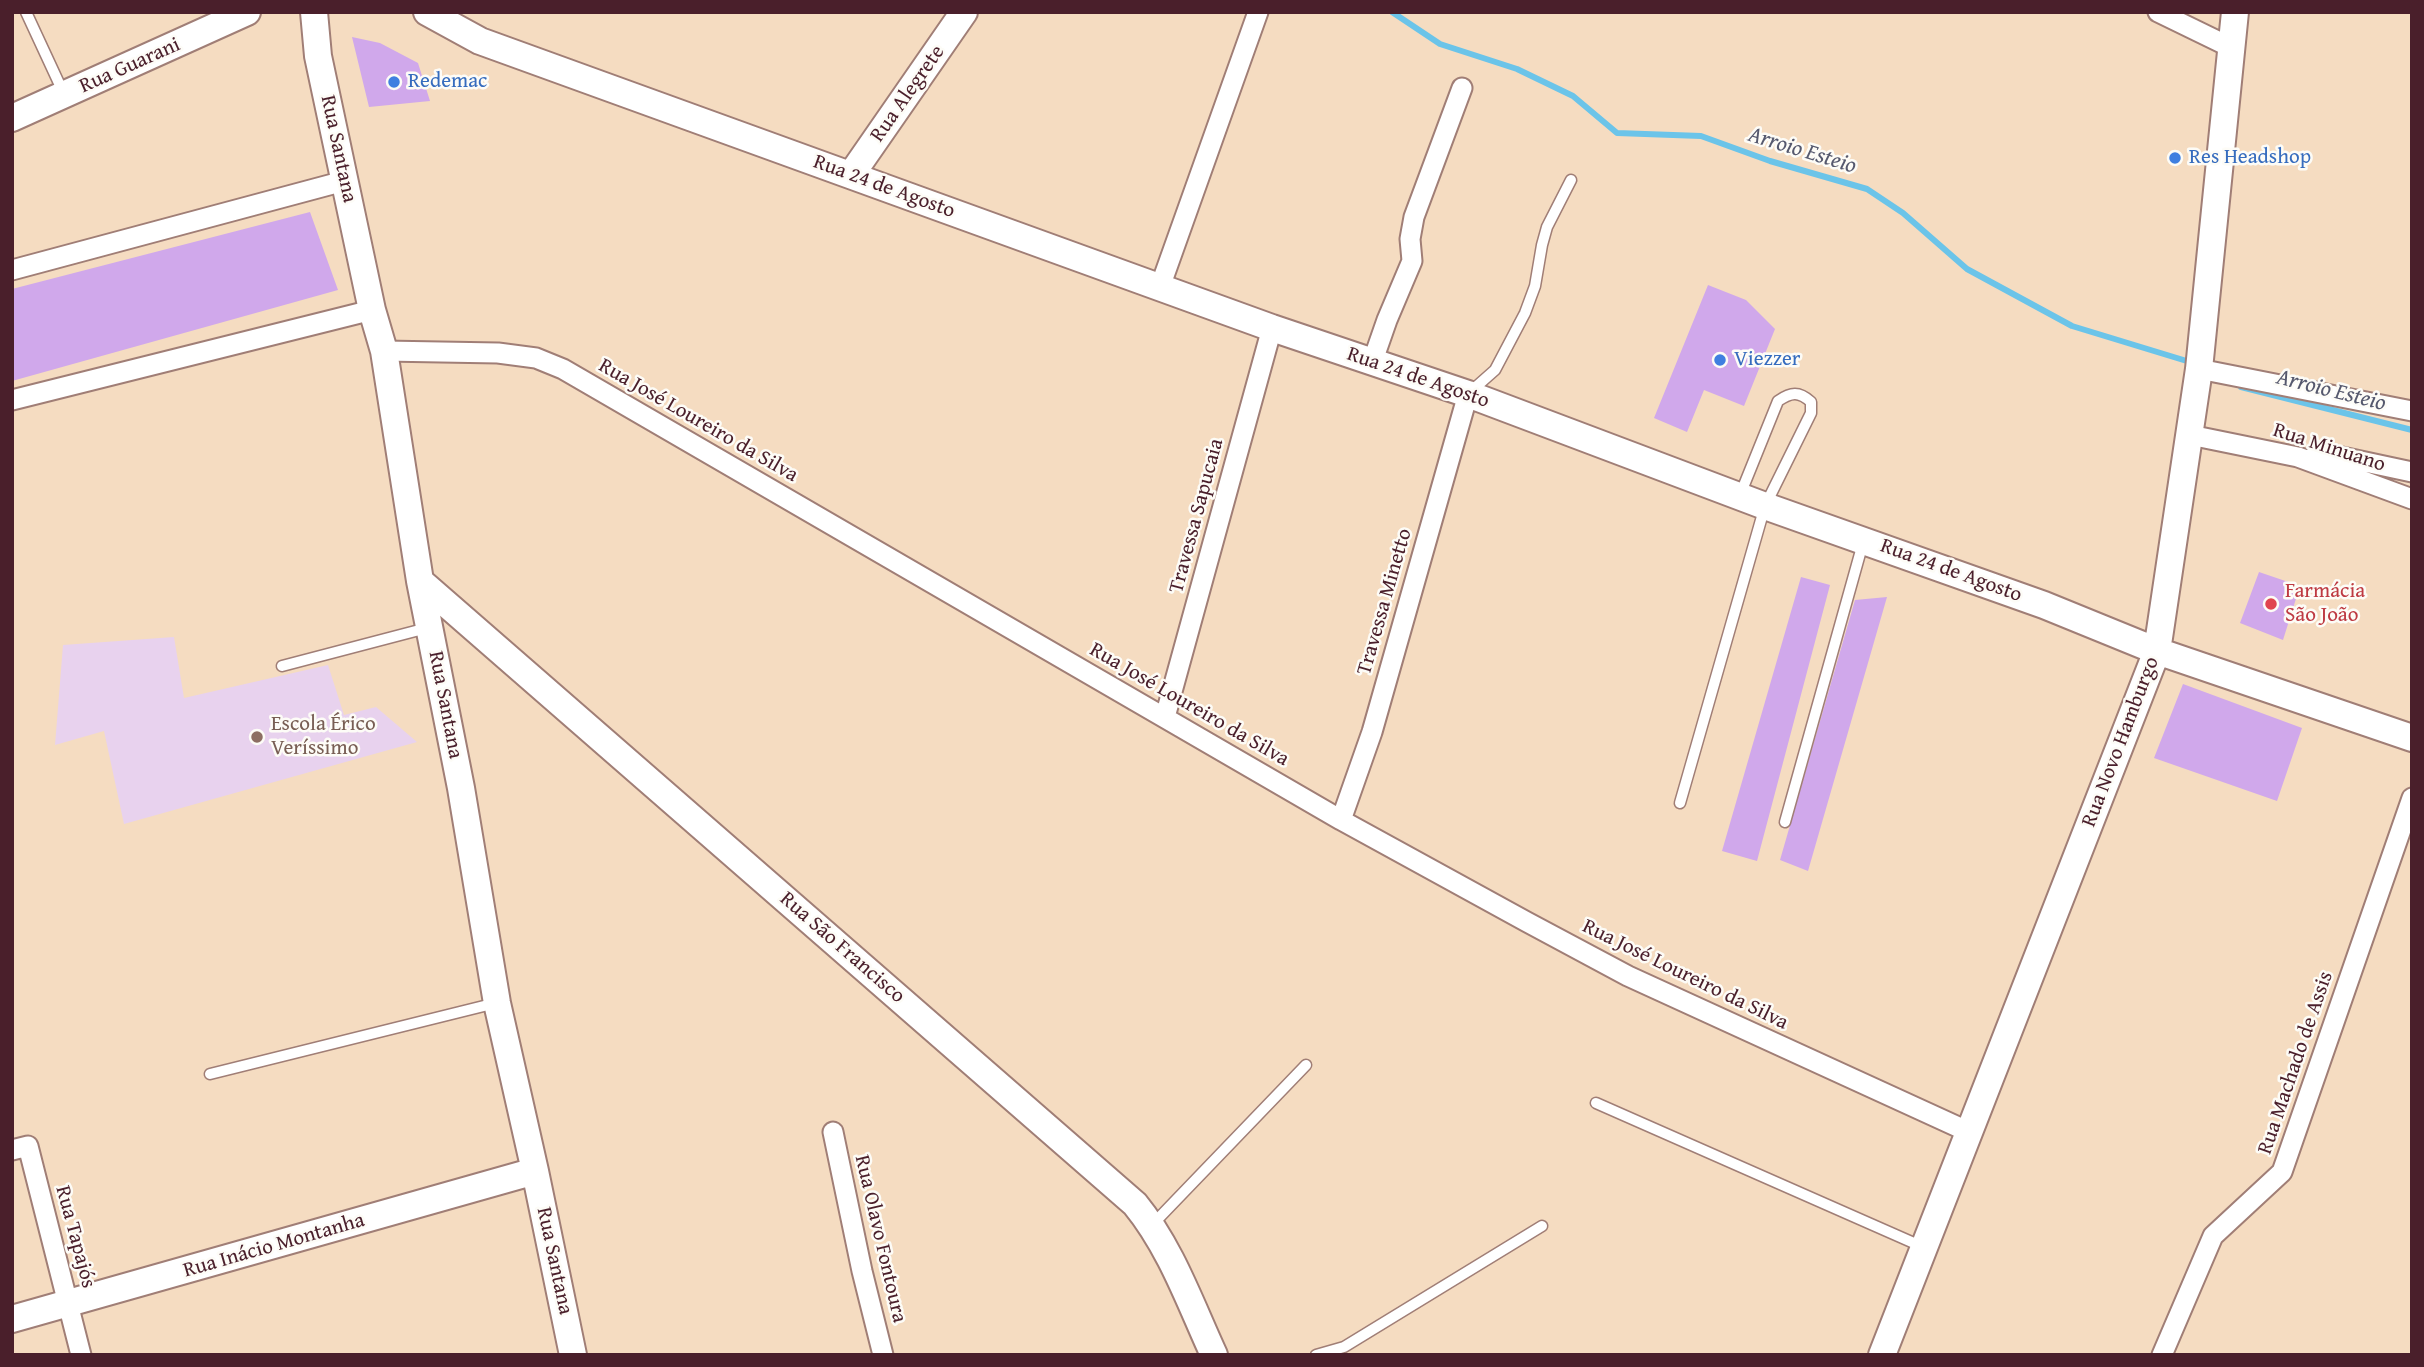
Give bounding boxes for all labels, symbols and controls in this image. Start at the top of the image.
street label: Rua Guarani [76,33,184,99]
street label: Rua Alegrete [865,41,951,147]
place label: Redemac [408,69,487,95]
marker: Redemac [386,74,402,90]
street label: Rua Santana [314,93,362,205]
water label: Arroio Esteio [1745,121,1859,181]
place label: Res Headshop [2189,145,2311,171]
street label: Rua 24 de Agosto [810,150,958,224]
marker: Res Headshop [2167,150,2183,166]
street label: Rua 24 de Agosto [1344,342,1492,414]
place label: Viezzer [1734,347,1800,373]
marker: Viezzer [1712,352,1728,368]
street label: Rua José Loureiro da Silva [594,354,802,488]
water label: Arroio Esteio [2273,364,2389,418]
street label: Rua Minuano [2270,418,2388,478]
street label: Travessa Sapucaia [1164,436,1230,596]
street label: Travessa Minetto [1352,526,1418,678]
street label: Rua 24 de Agosto [1877,534,2025,608]
place label: Farmácia São João [2285,579,2365,629]
marker: Farmácia São João [2263,596,2279,612]
street label: Rua José Loureiro da Silva [1085,638,1293,772]
street label: Rua Santana [422,649,468,761]
street label: Rua Novo Hamburgo [2077,653,2165,831]
place label: Escola Érico Veríssimo [271,712,376,762]
marker: Escola Érico Veríssimo [249,729,265,745]
street label: Rua São Francisco [774,887,910,1009]
street label: Rua José Loureiro da Silva [1578,914,1792,1036]
street label: Rua Machado de Assis [2253,968,2339,1158]
street label: Rua Olavo Fontoura [848,1153,912,1325]
street label: Rua Tapajós [49,1183,101,1291]
street label: Rua Santana [530,1205,578,1317]
street label: Rua Inácio Montanha [181,1208,367,1284]

